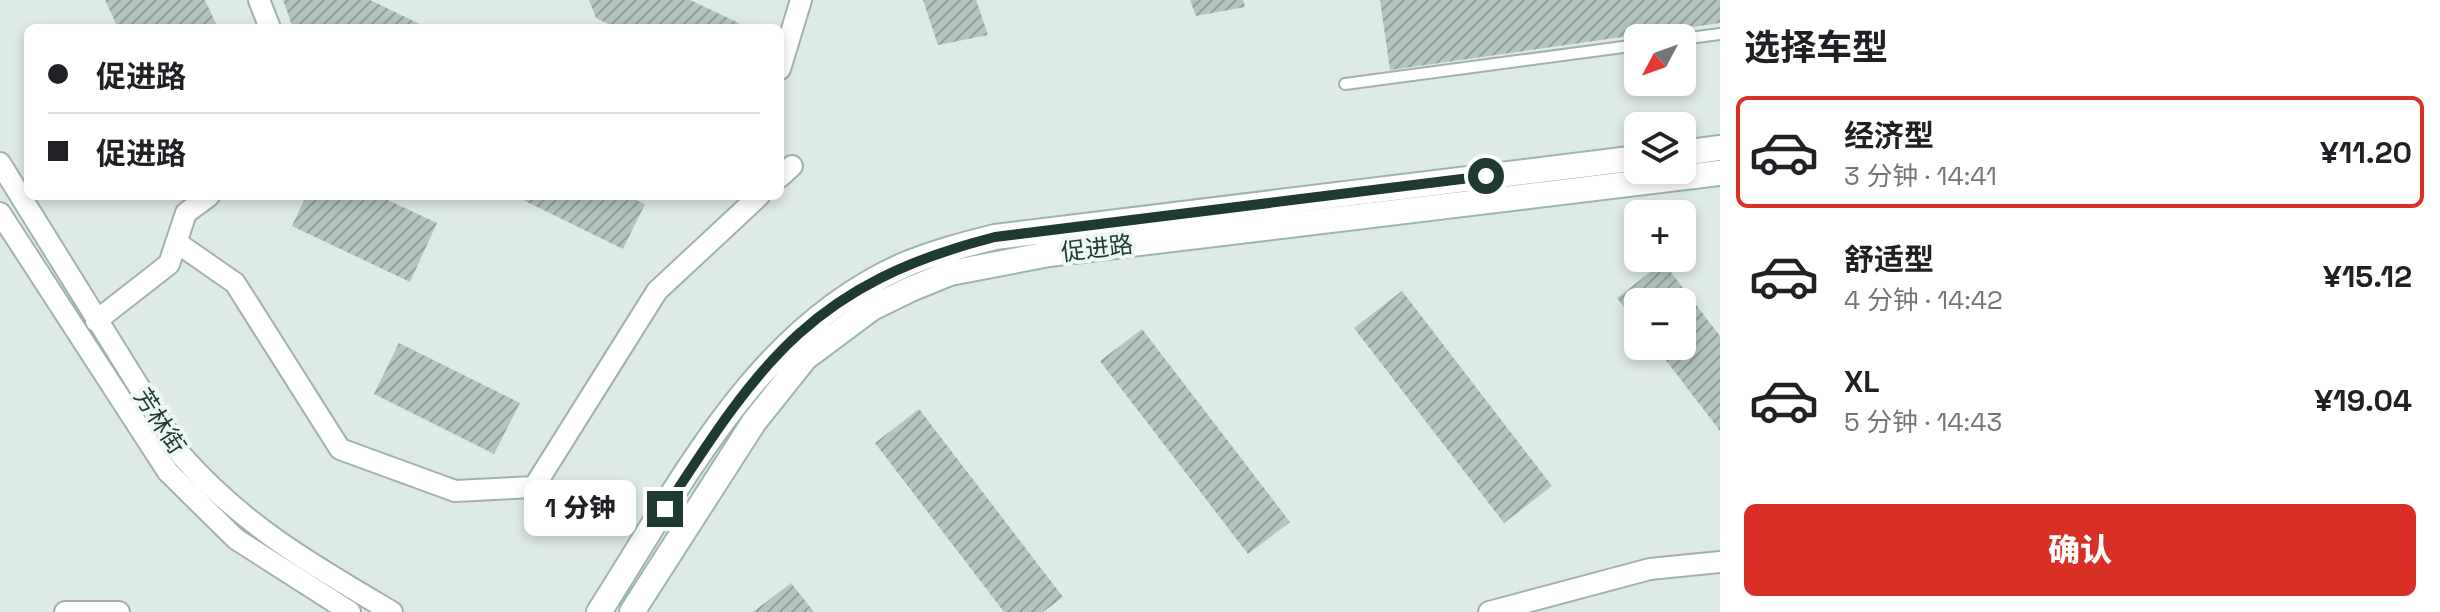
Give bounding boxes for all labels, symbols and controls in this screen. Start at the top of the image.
north arrow [1624,24,1696,96]
map controls [1624,24,1696,360]
text: 选择车型 [1744,25,1888,71]
text: 促进路 [96,57,186,96]
button: layers [1624,112,1696,184]
icon: car [1748,116,1820,188]
text: 经济型 [1844,116,1934,155]
text: ¥11.20 [2320,133,2412,172]
text: 促进路 [96,134,186,173]
route start [1468,158,1504,194]
text: 3 分钟 · 14:41 [1844,159,1997,193]
button: + [1624,200,1696,272]
street label: 促进路 [1059,228,1135,268]
icon: car [1748,240,1820,312]
text: 舒适型 [1844,240,1934,279]
text: ¥15.12 [2323,257,2412,296]
text: 4 分钟 · 14:42 [1844,283,2003,317]
button: − [1624,288,1696,360]
text: XL [1844,362,1880,401]
icon: car [1748,364,1820,436]
text: ¥19.04 [2315,381,2412,420]
street label: 芳林街 [127,382,193,460]
text: 5 分钟 · 14:43 [1844,405,2002,439]
callout: 1 分钟 [525,481,637,537]
text: 1 分钟 [545,491,615,525]
route end [647,491,683,527]
button: 确认 [1744,504,2416,596]

